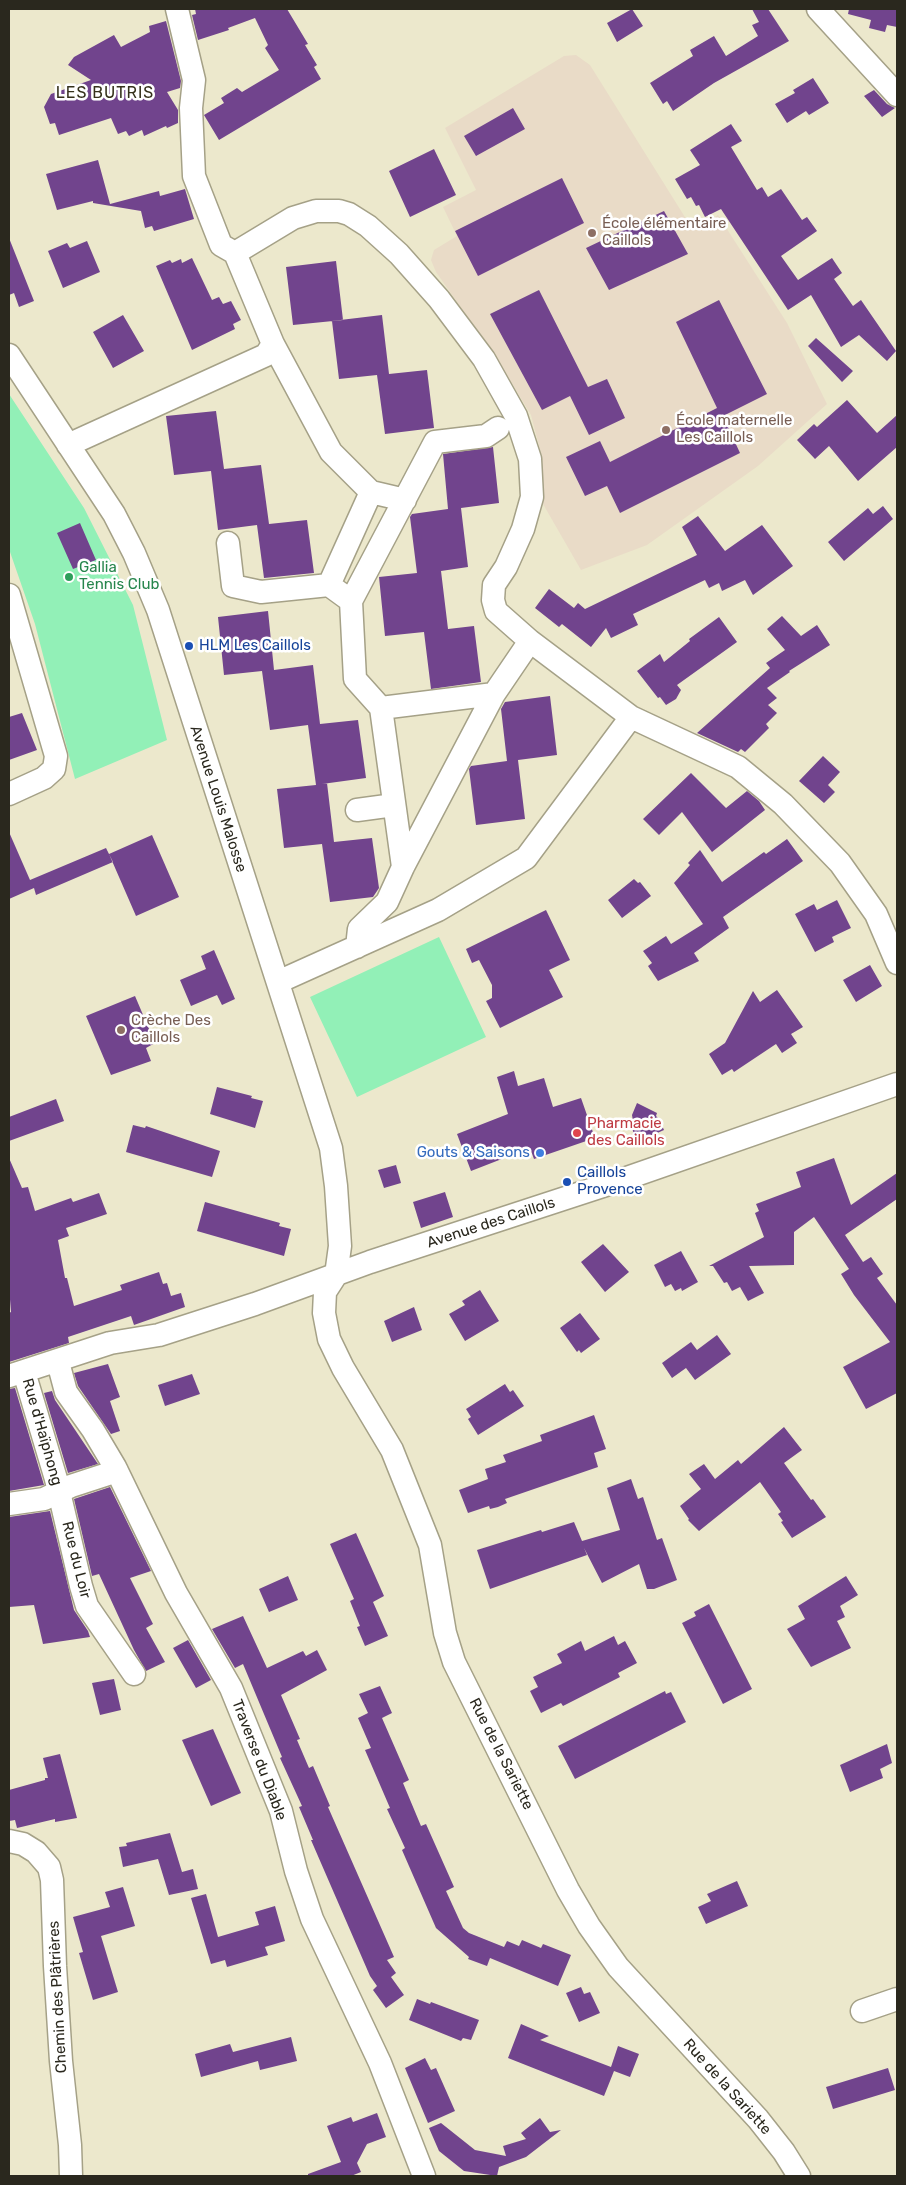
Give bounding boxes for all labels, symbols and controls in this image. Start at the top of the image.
district label: LES BUTRIS [54,83,156,103]
place label: École élémentaire Caillols [602,215,727,250]
marker: École élémentaire Caillols [586,227,598,239]
place label: École maternelle Les Caillols [676,412,792,447]
marker: École maternelle Les Caillols [660,424,672,436]
place label: Gallia Tennis Club [79,559,159,594]
marker: Gallia Tennis Club [63,571,75,583]
place label: HLM Les Caillols [199,637,311,655]
marker: HLM Les Caillols [183,640,195,652]
street label: Avenue Louis Malosse [186,723,250,875]
place label: Crèche Des Caillols [131,1012,211,1047]
marker: Crèche Des Caillols [115,1024,127,1036]
place label: Pharmacie des Caillols [587,1115,665,1150]
marker: Pharmacie des Caillols [571,1127,583,1139]
place label: Gouts & Saisons [417,1144,530,1162]
marker: Gouts & Saisons [534,1147,546,1159]
place label: Caillols Provence [577,1164,643,1199]
marker: Caillols Provence [561,1176,573,1188]
street label: Avenue des Caillols [425,1194,557,1252]
street label: Rue d'Haïphong [18,1376,66,1488]
street label: Rue du Loir [58,1520,94,1600]
street label: Rue de la Sariette [465,1695,537,1813]
street label: Traverse du Diable [228,1697,290,1823]
street label: Chemin des Plâtrières [45,1920,71,2074]
street label: Rue de la Sariette [679,2035,775,2139]

